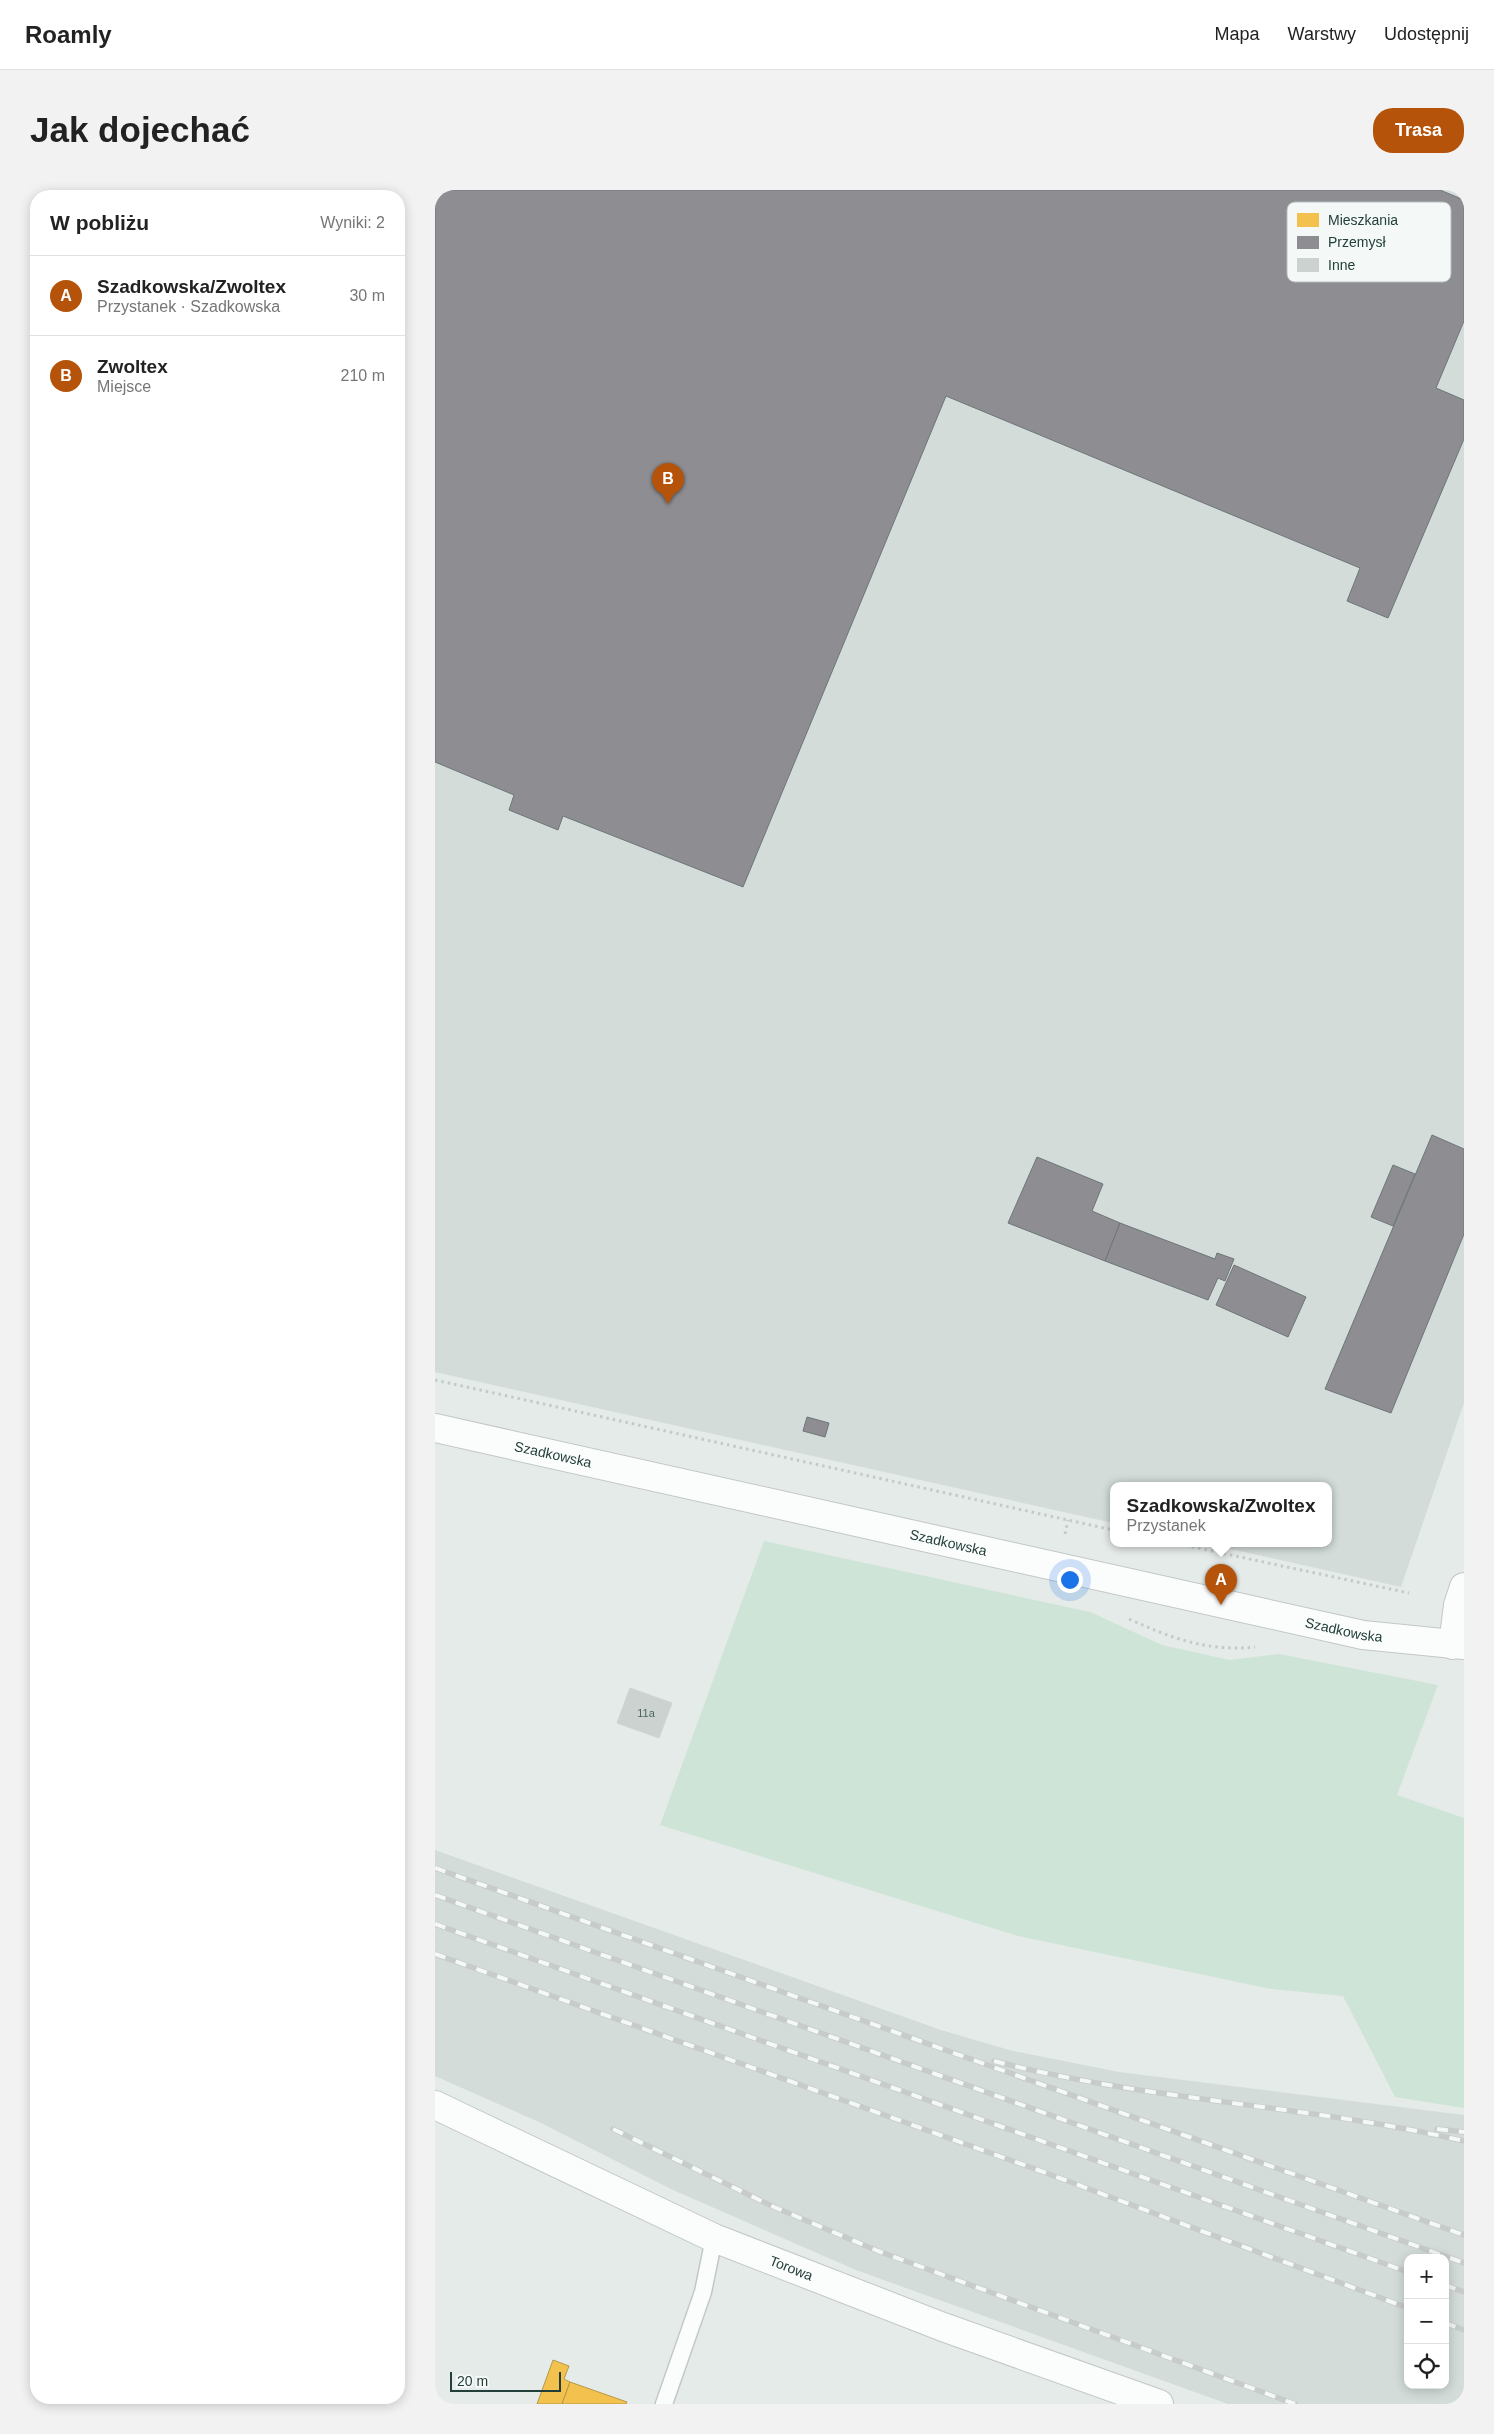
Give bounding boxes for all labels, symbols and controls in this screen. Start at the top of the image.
text: Roamly [25,21,112,48]
text: Mapa [1215,24,1260,44]
text: Warstwy [1288,24,1356,44]
text: Udostępnij [1384,24,1469,44]
button: Trasa [1373,108,1464,153]
text: Jak dojechać [30,110,250,149]
legend [1287,202,1451,282]
text: W pobliżu [50,211,149,234]
text: Mieszkania [1328,212,1398,228]
text: Wyniki: 2 [320,214,385,231]
text: Przemysł [1328,234,1386,250]
text: Inne [1328,257,1355,273]
text: Szadkowska/Zwoltex [97,276,286,297]
text: A [60,287,72,304]
text: 30 m [349,287,385,304]
text: Przystanek · Szadkowska [97,298,280,315]
text: Zwoltex [97,356,168,377]
text: B [60,367,72,384]
text: 210 m [341,367,385,384]
text: Miejsce [97,378,151,395]
pin: B [652,463,684,504]
street label: Szadkowska [513,1438,593,1471]
popup [1110,1482,1332,1547]
text: Szadkowska/Zwoltex [1126,1495,1316,1516]
text: Przystanek [1126,1517,1206,1534]
street label: Szadkowska [908,1526,989,1559]
pin: A [1205,1564,1237,1605]
your location [1057,1567,1083,1593]
street label: Szadkowska [1304,1614,1383,1645]
house number: 11a [637,1707,656,1719]
street label: Torowa [767,2252,815,2284]
map controls [1404,2254,1449,2389]
button: + [1404,2254,1449,2299]
button: − [1404,2299,1449,2344]
button: locate [1404,2344,1449,2389]
scale bar [450,2369,561,2392]
text: 20 m [457,2373,488,2389]

